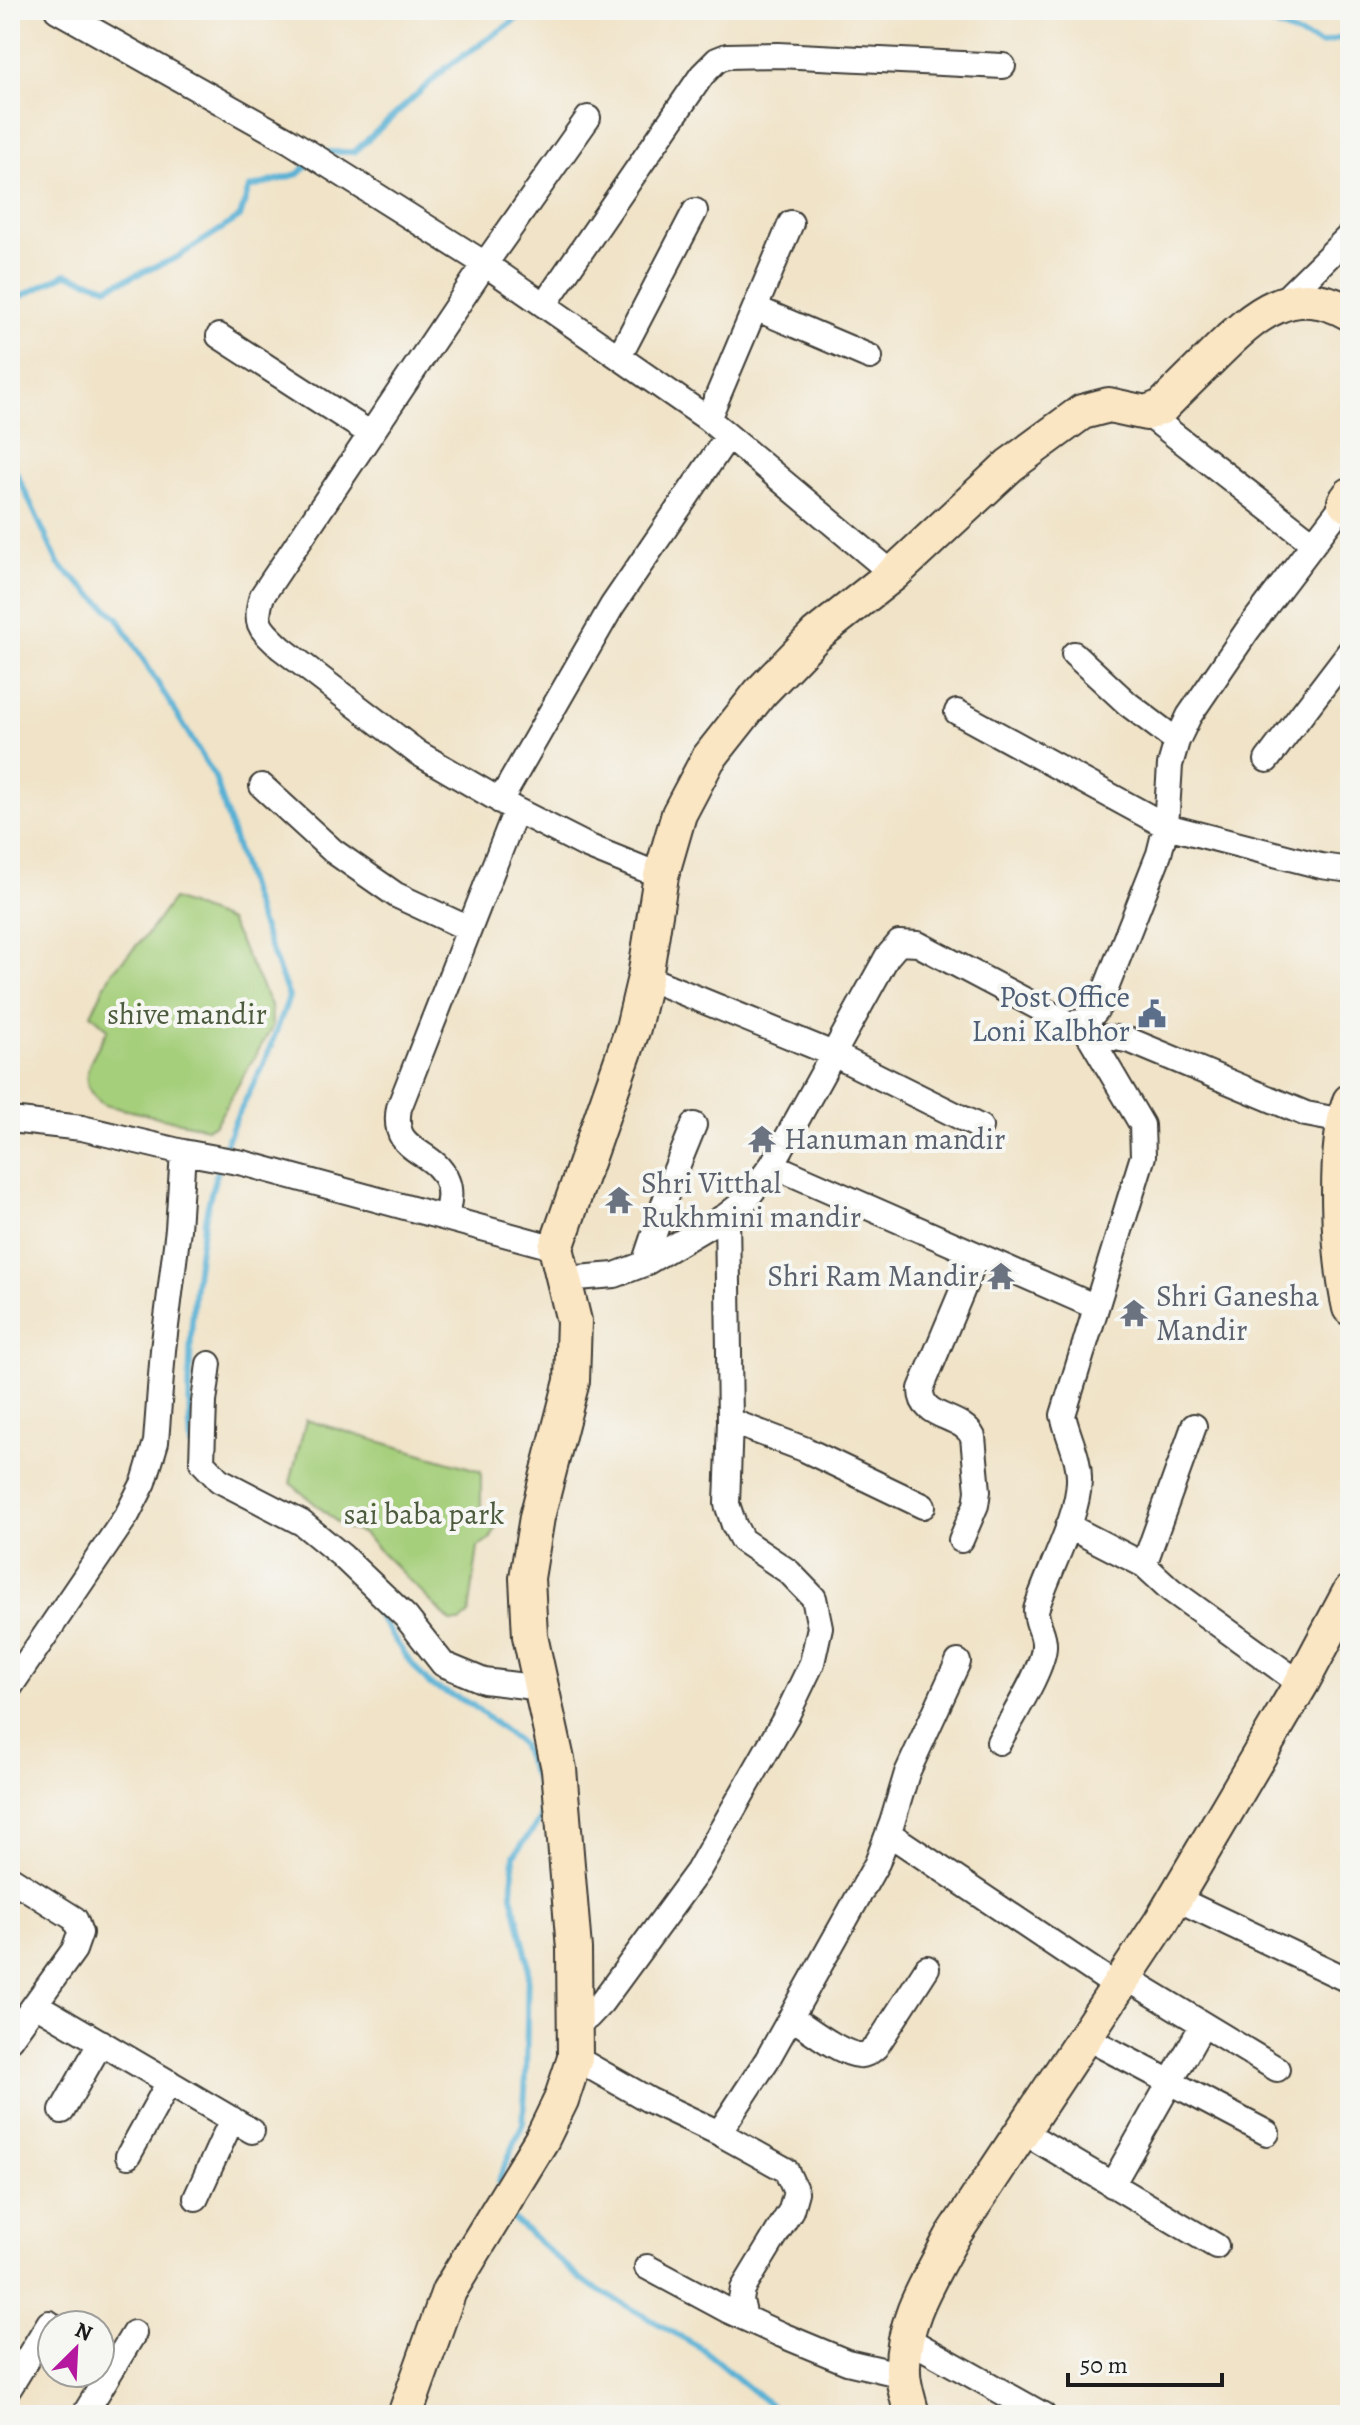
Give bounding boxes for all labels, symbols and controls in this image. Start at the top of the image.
place label: Post Office Loni Kalbhor [971,977,1130,1051]
park label: shive mandir [107,994,267,1034]
public building icon: Post Office Loni Kalbhor [1137,999,1167,1029]
place label: Hanuman mandir [784,1119,1005,1159]
temple icon: Hanuman mandir [747,1124,777,1154]
place label: Shri Vitthal Rukhmini mandir [641,1163,861,1237]
temple icon: Shri Vitthal Rukhmini mandir [604,1185,634,1215]
place label: Shri Ram Mandir [767,1256,979,1296]
temple icon: Shri Ram Mandir [986,1261,1016,1291]
place label: Shri Ganesha Mandir [1156,1276,1319,1350]
temple icon: Shri Ganesha Mandir [1119,1298,1149,1328]
park label: sai baba park [343,1494,505,1534]
north arrow [36,2309,116,2389]
text: N [70,2315,97,2349]
scale bar [1068,2337,1222,2387]
text: 50 m [1080,2349,1128,2381]

